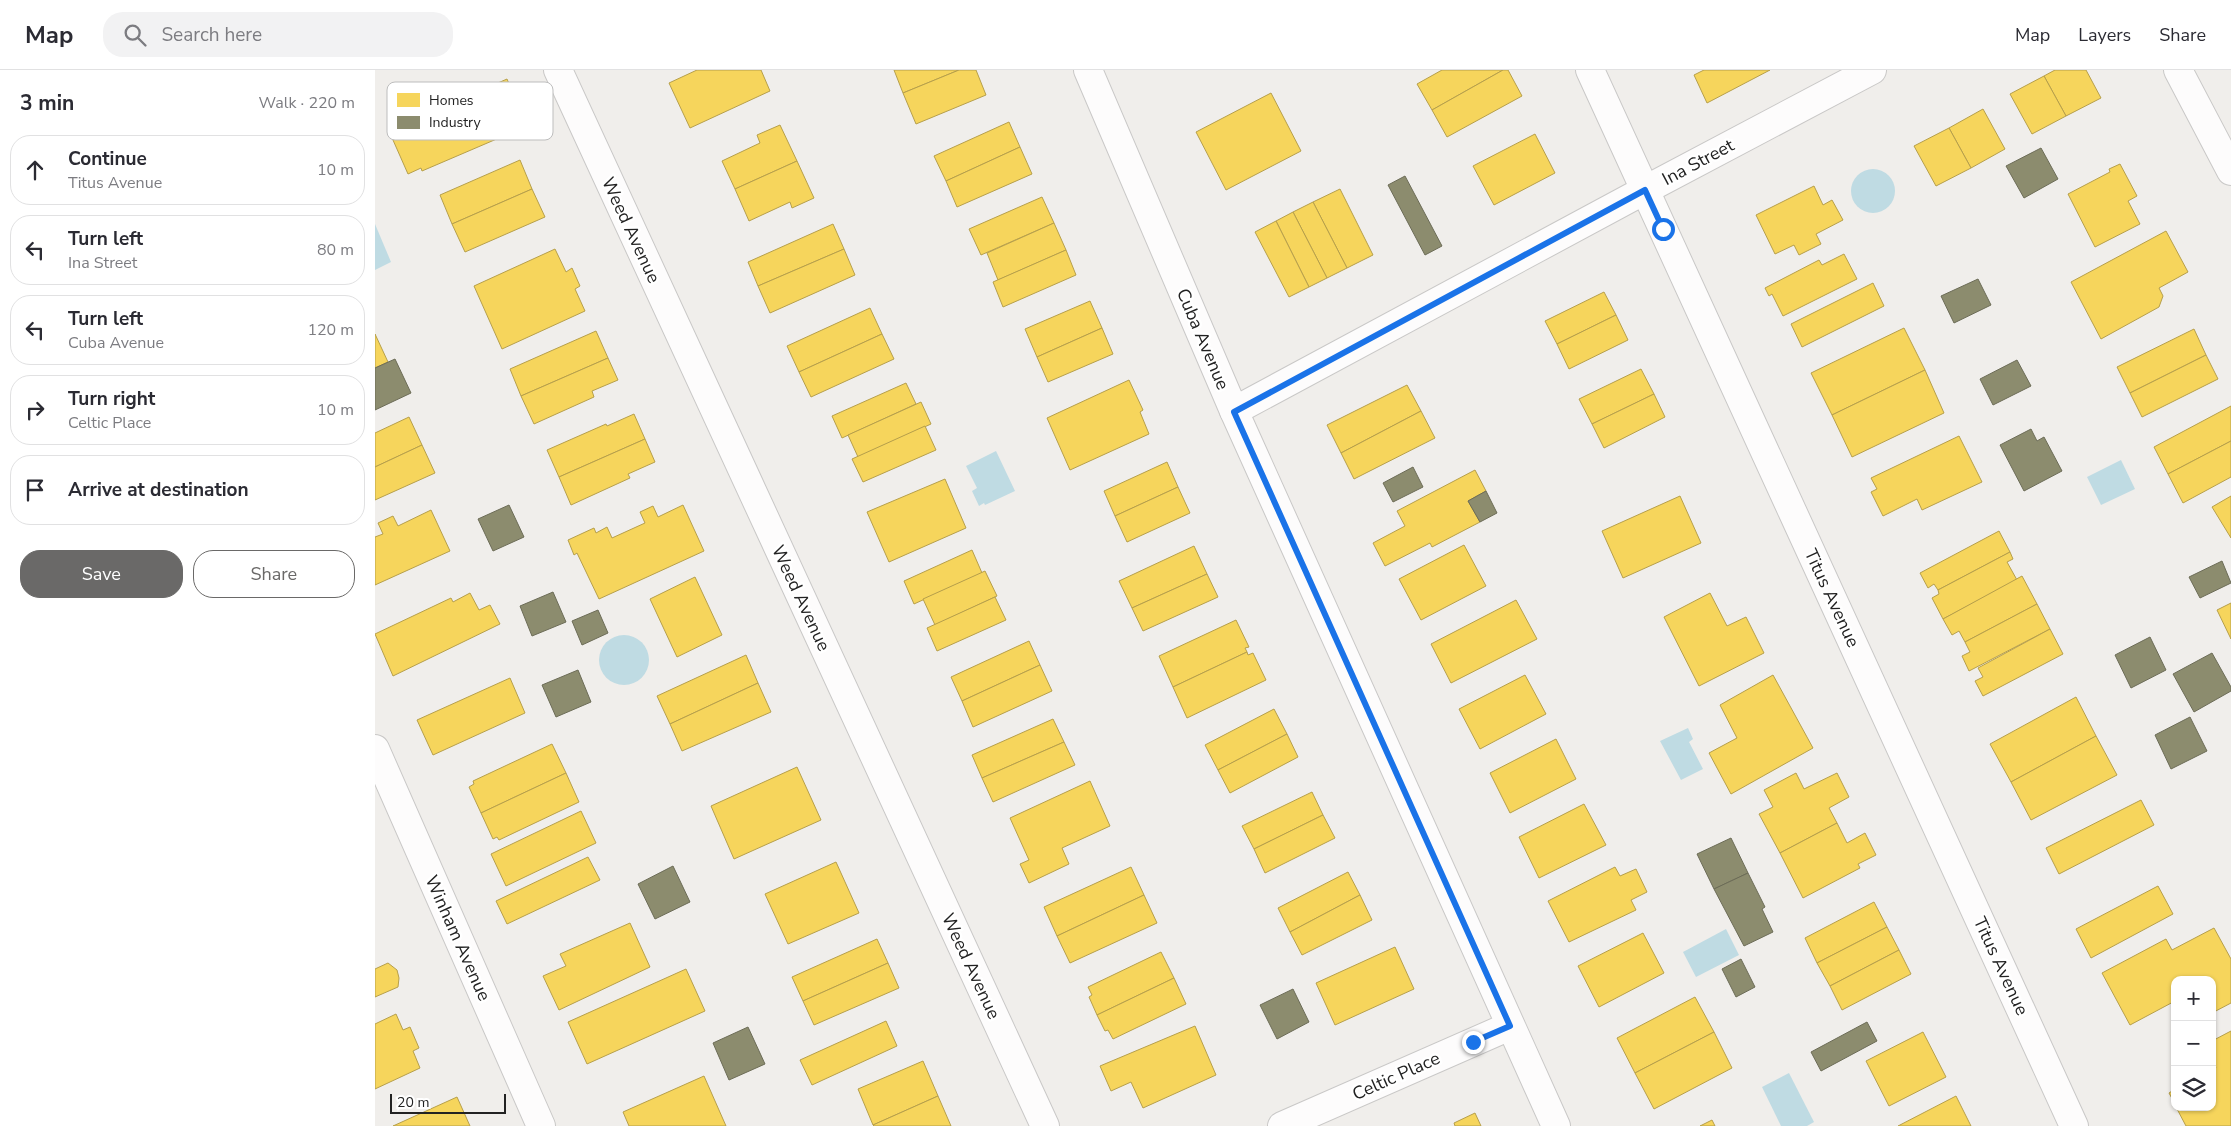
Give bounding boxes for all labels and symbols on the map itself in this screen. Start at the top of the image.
legend [387,82,553,140]
text: Homes [429,91,474,110]
text: Industry [429,113,482,132]
street label: Ina Street [1658,133,1739,191]
street label: Weed Avenue [596,173,666,287]
route start [1652,218,1675,241]
street label: Cuba Avenue [1171,285,1235,393]
street label: Weed Avenue [766,541,836,655]
street label: Titus Avenue [1799,545,1865,651]
street label: Winham Avenue [420,871,496,1005]
street label: Weed Avenue [936,909,1006,1023]
street label: Titus Avenue [1968,913,2034,1019]
route end [1462,1031,1485,1054]
street label: Celtic Place [1348,1046,1444,1106]
scale bar [390,1091,506,1114]

